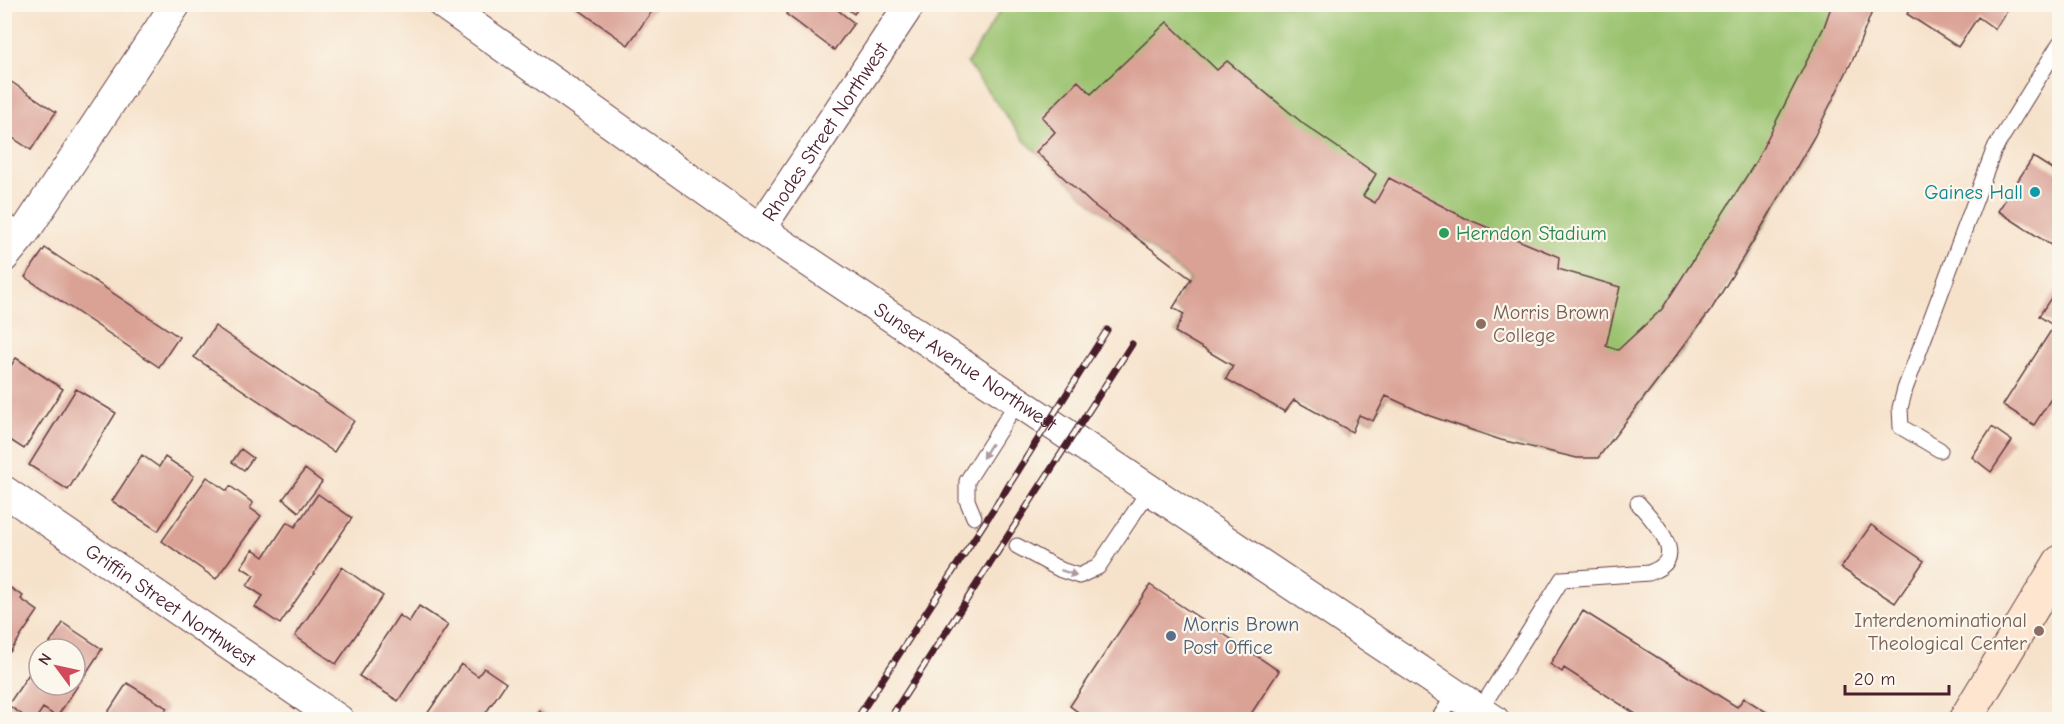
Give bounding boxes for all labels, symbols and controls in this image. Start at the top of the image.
street label: Rhodes Street Northwest [758,37,894,226]
place label: Gaines Hall [1924,181,2023,204]
marker: Gaines Hall [2028,185,2042,199]
place label: Herndon Stadium [1456,222,1607,245]
marker: Herndon Stadium [1437,226,1451,240]
street label: Sunset Avenue Northwest [870,298,1062,437]
place label: Morris Brown College [1493,301,1609,347]
marker: Morris Brown College [1474,317,1488,331]
one-way arrow [981,442,993,458]
street label: Griffin Street Northwest [81,539,261,672]
one-way arrow [1060,569,1078,578]
place label: Interdenominational Theological Center [1854,609,2027,655]
place label: Morris Brown Post Office [1183,613,1299,659]
marker: Interdenominational Theological Center [2032,624,2046,638]
marker: Morris Brown Post Office [1164,629,1178,643]
north arrow [27,637,87,697]
text: N [35,650,56,669]
scale bar [1845,658,1948,696]
text: 20 m [1854,669,1895,690]

